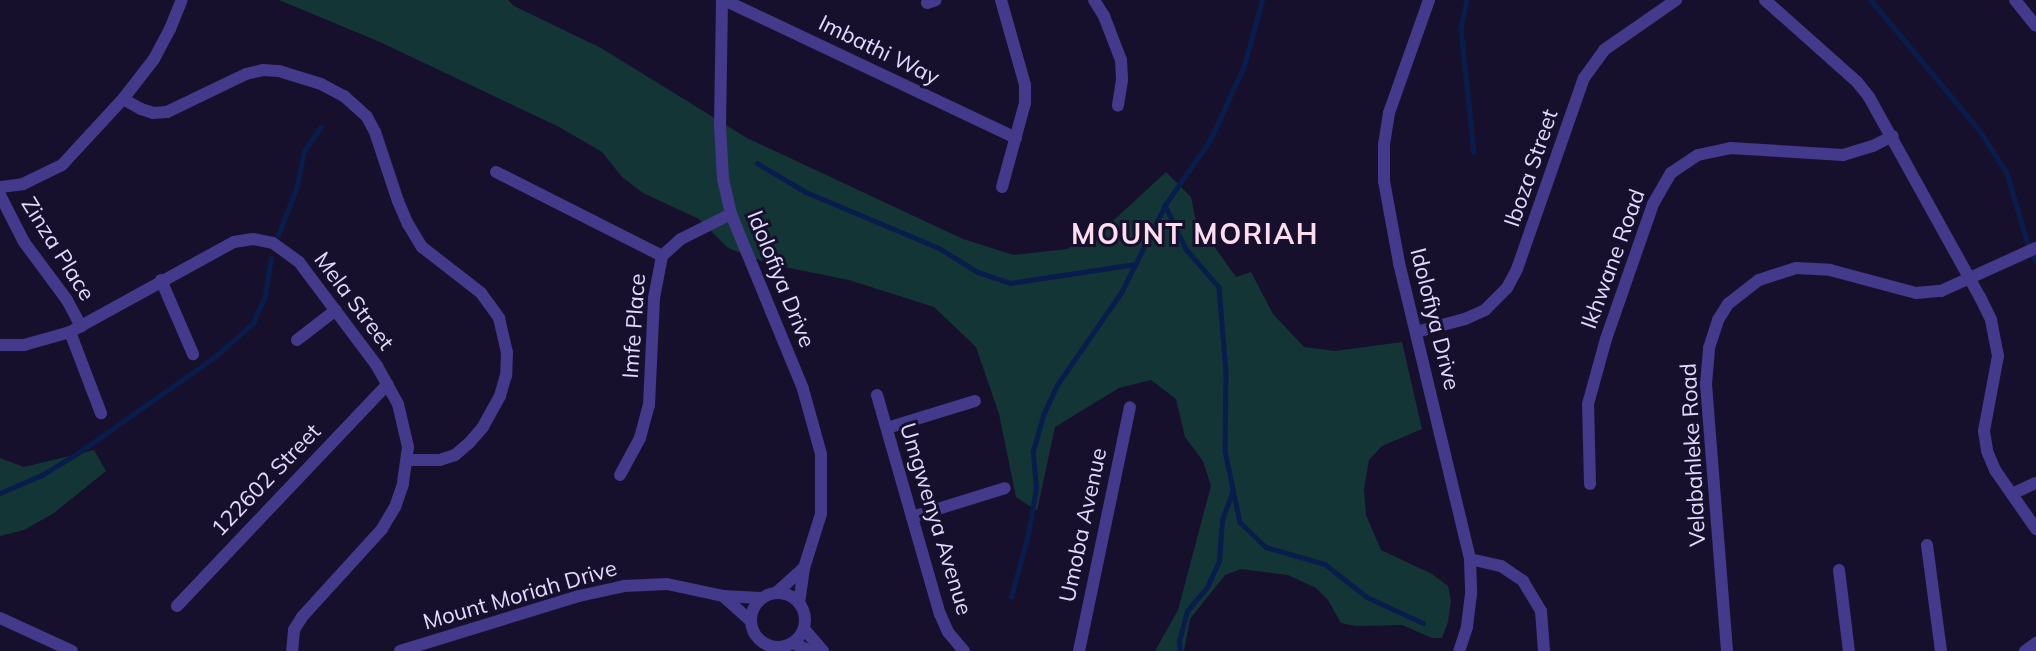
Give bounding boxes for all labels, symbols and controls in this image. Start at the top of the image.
street label: Imbathi Way [814,9,944,91]
street label: Iboza Street [1499,106,1563,230]
street label: Ikhwane Road [1576,186,1650,332]
street label: Zinza Place [16,192,100,306]
street label: Idolofiya Drive [742,207,820,351]
district label: MOUNT MORIAH [1071,217,1319,251]
street label: Idolofiya Drive [1405,245,1465,393]
street label: Mela Street [309,247,399,355]
street label: Imfe Place [617,273,651,379]
street label: Velabahleke Road [1675,363,1711,547]
street label: 122602 Street [206,418,326,542]
street label: Umgwenya Avenue [894,420,978,618]
street label: Umoba Avenue [1054,446,1112,604]
street label: Mount Moriah Drive [420,555,620,635]

